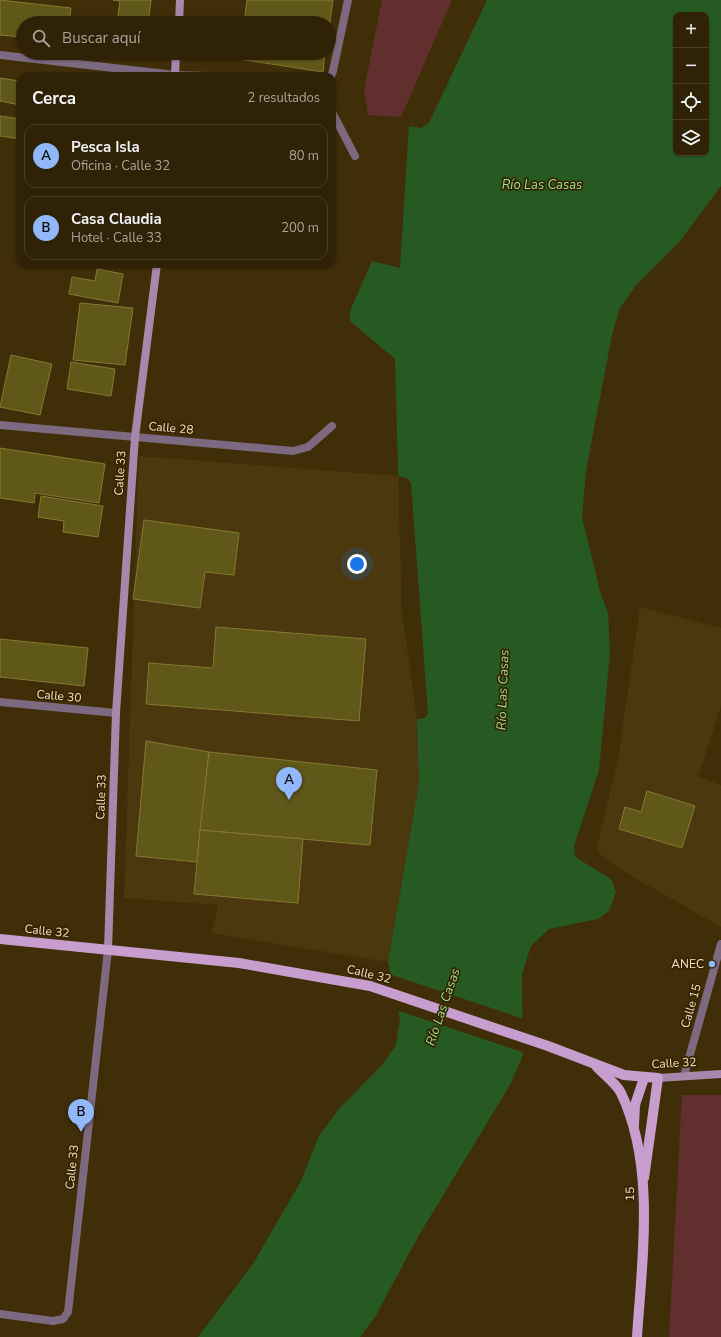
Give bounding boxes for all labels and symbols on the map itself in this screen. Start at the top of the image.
water label: Río Las Casas [502,176,582,194]
street label: Calle 28 [148,418,194,438]
street label: Calle 33 [110,450,130,496]
your location [347,554,367,574]
water label: Río Las Casas [493,649,513,731]
street label: Calle 30 [36,686,82,706]
pin: A [276,767,302,800]
street label: Calle 33 [92,774,110,820]
street label: Calle 32 [24,921,70,941]
place label: ANEC [671,956,704,972]
marker: ANEC [707,959,717,969]
street label: Calle 32 [345,961,393,987]
water label: Río Las Casas [421,966,465,1048]
street label: Calle 15 [677,982,705,1030]
street label: Calle 32 [651,1054,697,1072]
pin: B [68,1099,94,1132]
street label: Calle 33 [62,1144,82,1190]
street label: 15 [622,1187,638,1201]

